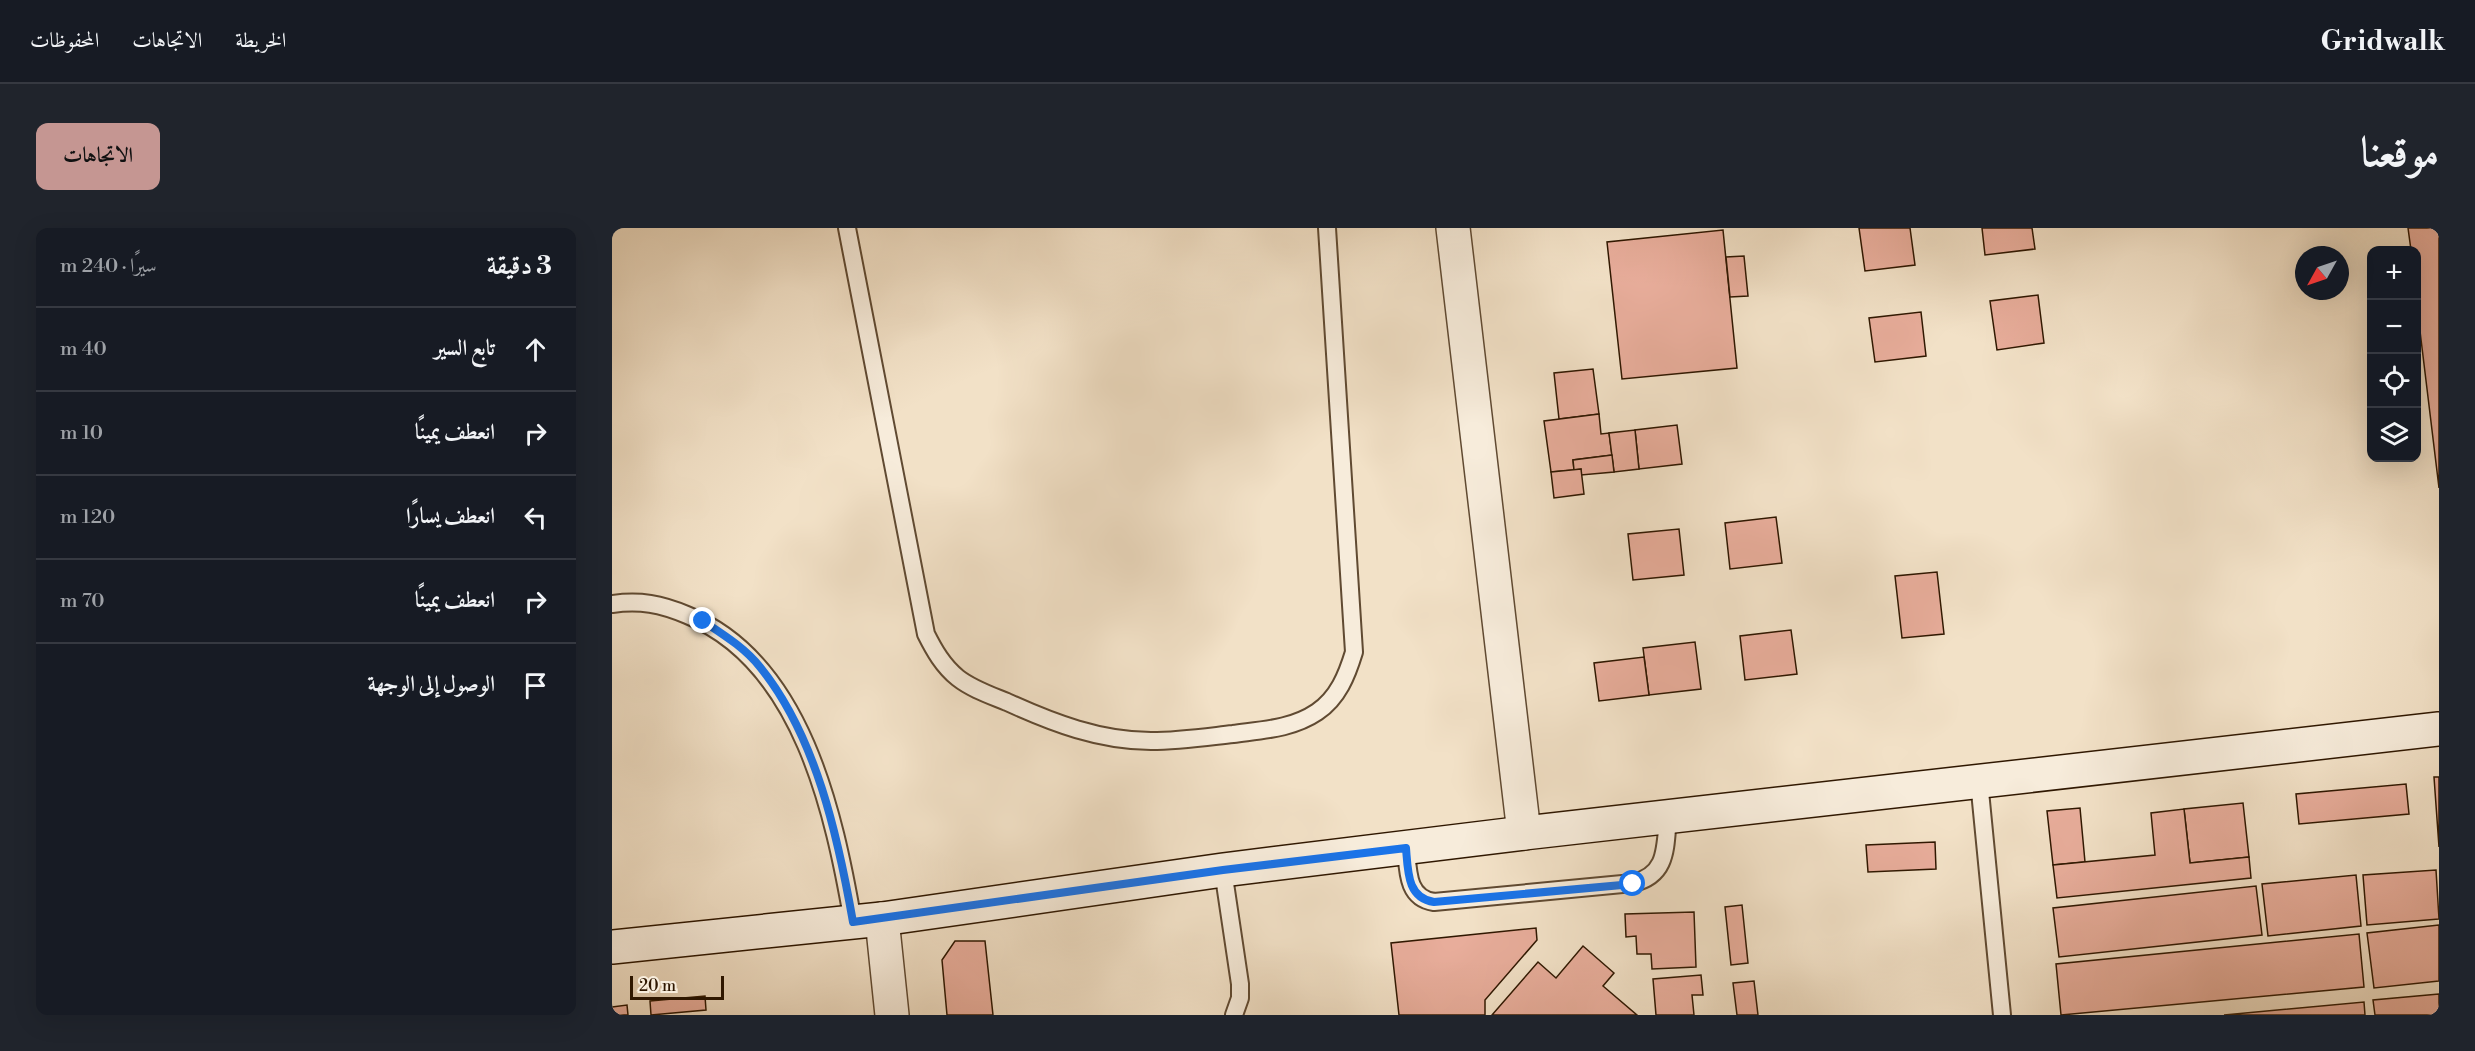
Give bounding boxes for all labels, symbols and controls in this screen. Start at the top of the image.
text: Gridwalk [2321,24,2445,59]
text: المحفوظات [30,28,99,54]
text: الاتجاهات [132,28,202,54]
text: الخريطة [235,28,286,54]
button: الاتجاهات [36,123,160,190]
text: موقعنا [2361,127,2439,180]
north arrow [2295,246,2349,300]
map controls [2367,246,2421,462]
button: + [2367,246,2421,300]
text: 3 دقيقة [487,250,552,282]
text: سيرًا · 240 m [60,254,157,279]
button: − [2367,300,2421,354]
icon: ahead [519,333,552,366]
text: تابع السير [434,335,495,362]
text: 40 m [60,337,107,362]
button: locate [2367,354,2421,408]
button: layers [2367,408,2421,462]
icon: right [519,417,552,450]
text: انعطف يمينًا [415,419,495,446]
text: 10 m [60,421,103,446]
icon: left [519,501,552,534]
text: انعطف يسارًا [406,503,495,530]
text: 120 m [60,505,115,530]
icon: right [519,585,552,618]
text: انعطف يمينًا [415,587,495,614]
text: 70 m [60,589,105,614]
route end [689,607,715,633]
icon: arrive [519,669,552,702]
text: الوصول إلى الوجهة [367,671,495,698]
route start [1619,870,1645,896]
scale bar [630,973,724,1000]
text: 20 m [639,976,676,996]

